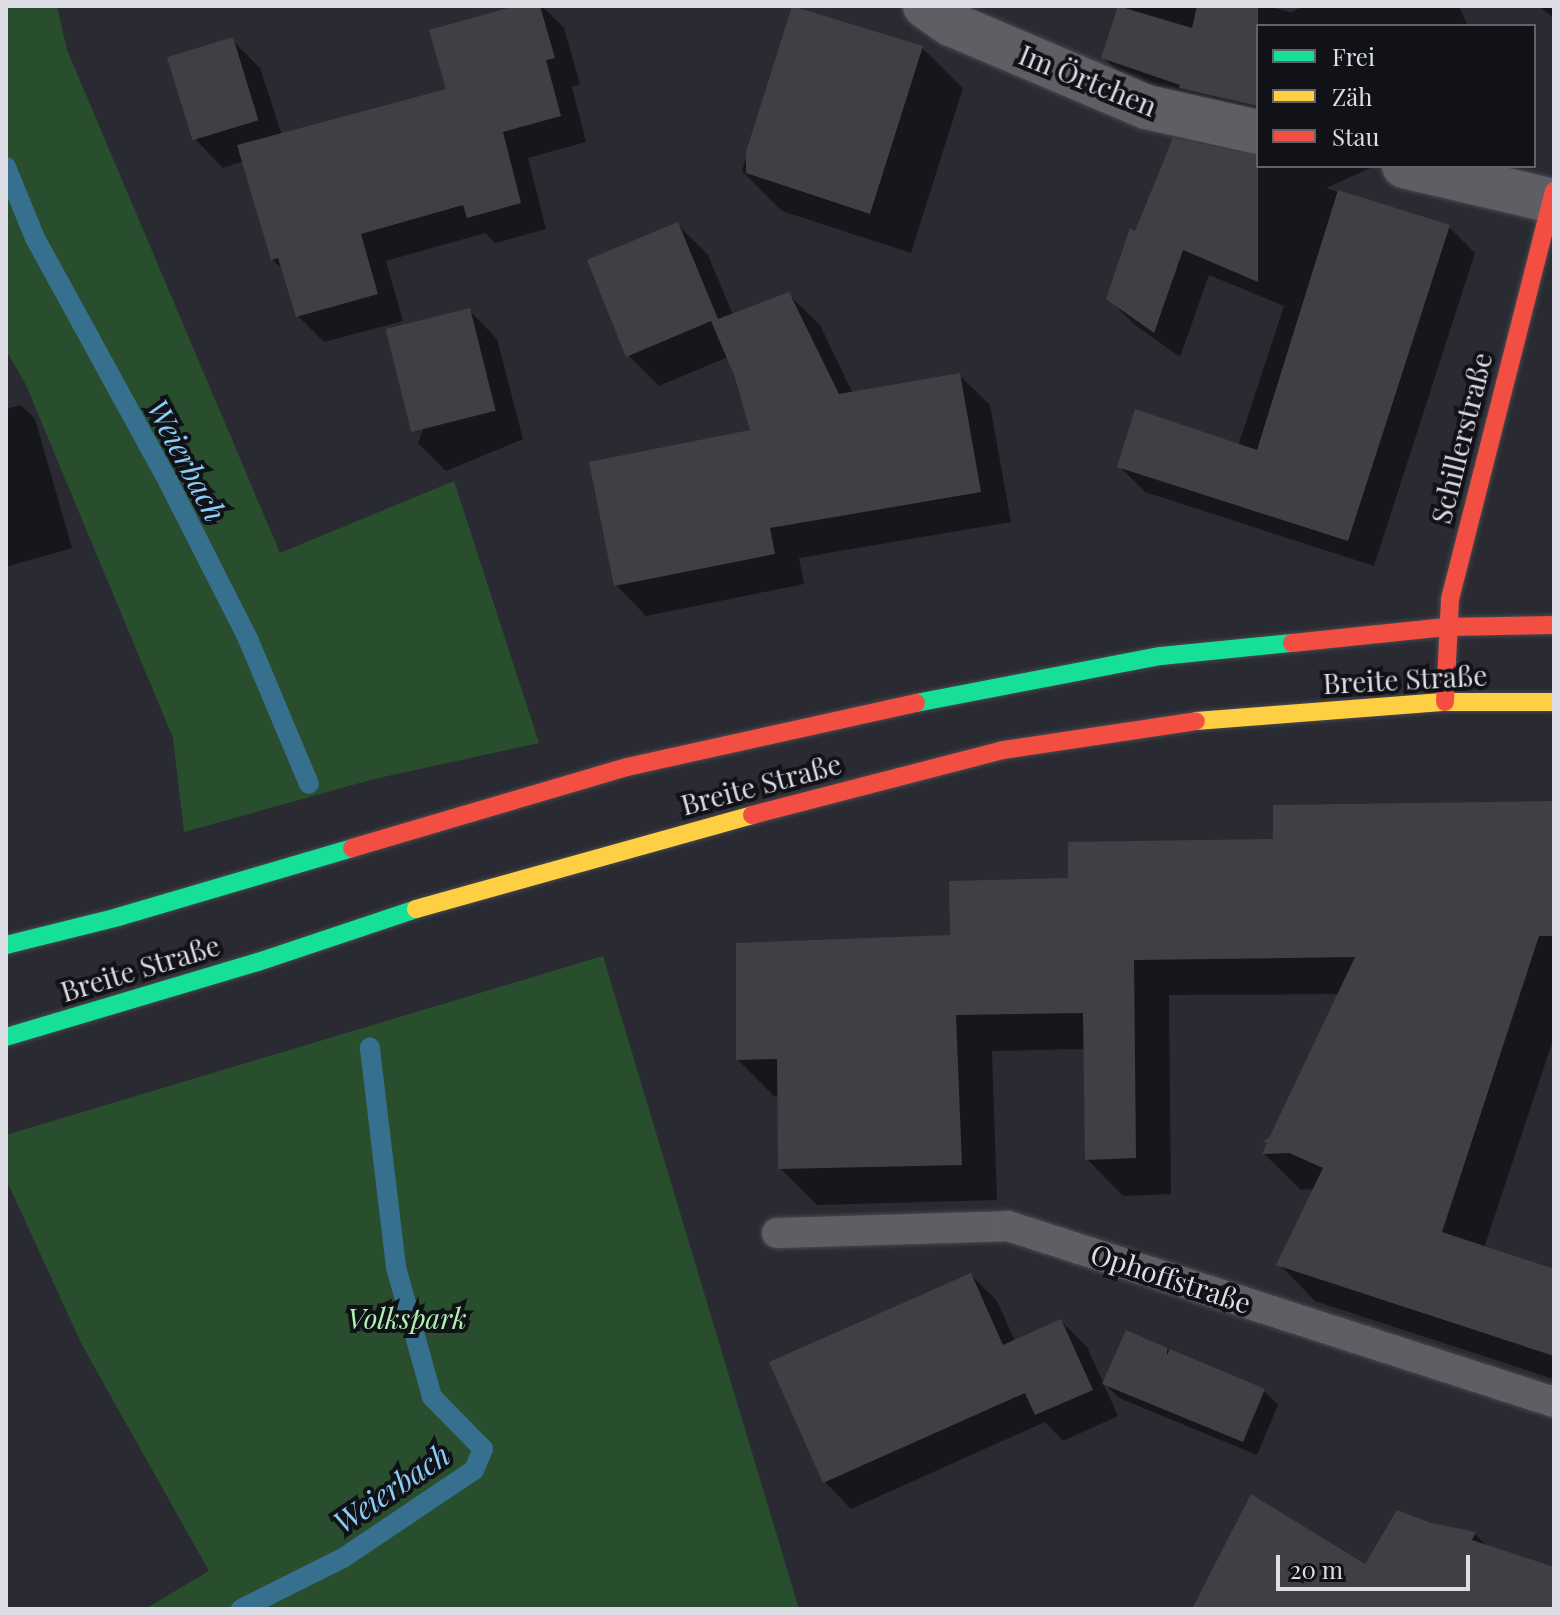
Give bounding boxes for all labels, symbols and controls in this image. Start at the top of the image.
legend [1256,24,1536,168]
street label: Im Örtchen [1014,37,1162,123]
text: Frei [1332,40,1375,72]
text: Zäh [1332,80,1372,112]
text: Stau [1332,120,1379,152]
street label: Schillerstraße [1424,349,1498,527]
water label: Weierbach [140,393,234,527]
street label: Breite Straße [1322,658,1488,700]
street label: Breite Straße [677,746,845,822]
street label: Breite Straße [56,928,224,1008]
street label: Ophoffstraße [1087,1236,1255,1320]
park label: Volkspark [347,1301,467,1335]
water label: Weierbach [326,1436,456,1540]
scale bar [1280,1539,1474,1589]
text: 20 m [1290,1553,1343,1585]

